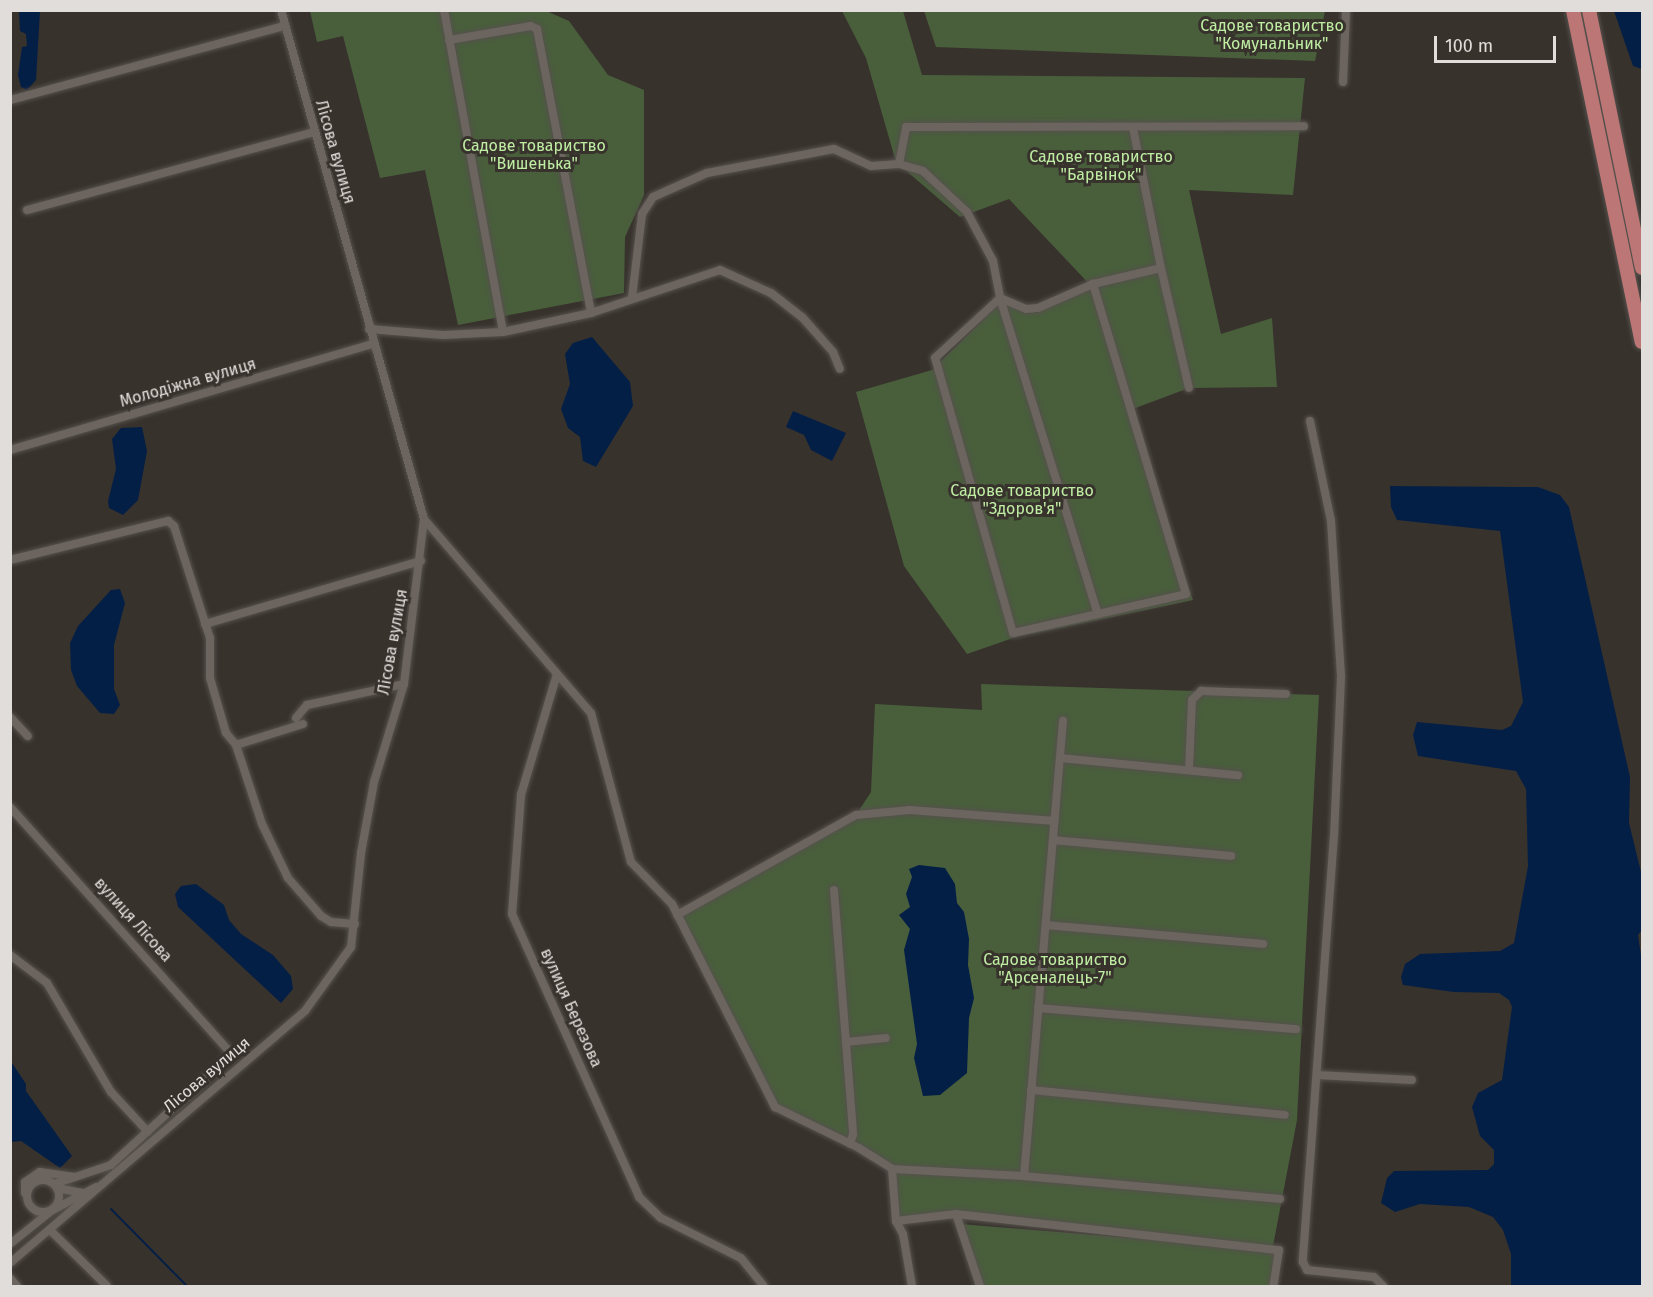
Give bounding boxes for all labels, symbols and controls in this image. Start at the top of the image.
park label: Садове товариство "Комунальник" [1200,16,1344,54]
scale bar [1437,24,1558,62]
text: 100 m [1445,35,1493,57]
street label: Лісова вулиця [311,98,359,206]
park label: Садове товариство "Вишенька" [462,136,606,174]
park label: Садове товариство "Барвінок" [1029,147,1173,185]
street label: Молодіжна вулиця [118,354,258,412]
park label: Садове товариство "Здоров'я" [950,481,1094,519]
street label: Лісова вулиця [374,588,412,696]
street label: вулиця Лісова [90,874,176,966]
street label: вулиця Березова [536,945,606,1071]
park label: Садове товариство "Арсеналець-7" [983,950,1127,988]
street label: Лісова вулиця [160,1033,254,1117]

